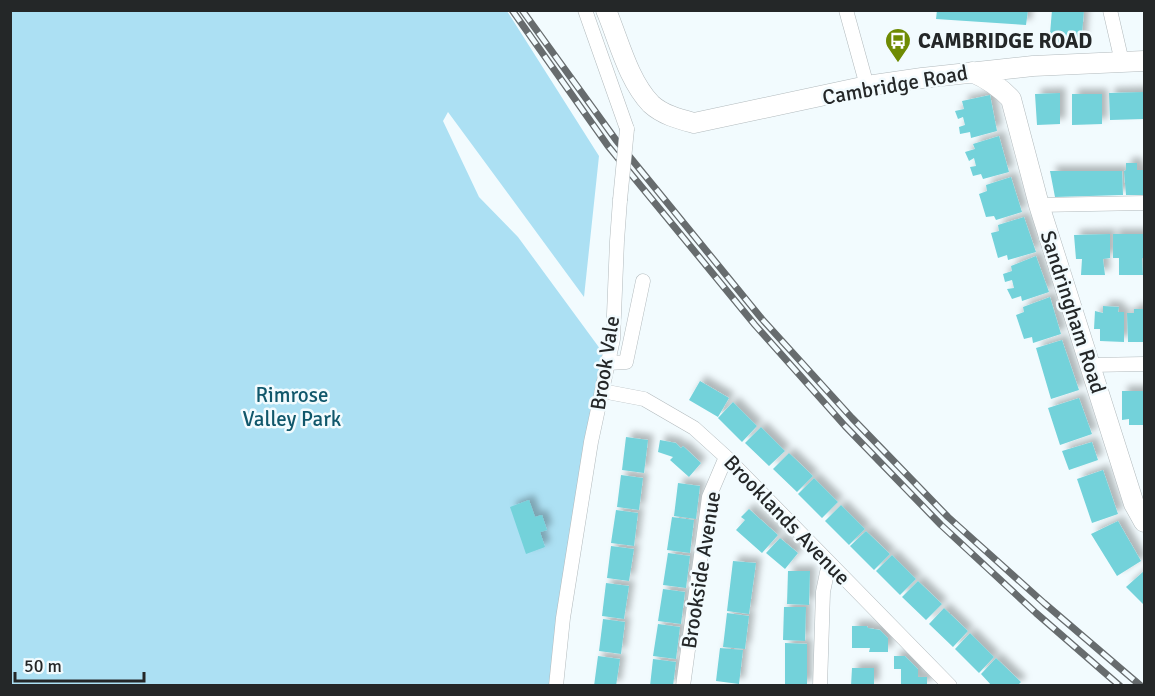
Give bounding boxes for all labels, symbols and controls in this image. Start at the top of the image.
bus stop icon: CAMBRIDGE ROAD [883,26,913,64]
place label: CAMBRIDGE ROAD [918,28,1092,54]
street label: Cambridge Road [820,59,970,111]
street label: Sandringham Road [1034,227,1112,397]
street label: Brook Vale [585,314,625,412]
park label: Rimrose Valley Park [243,382,342,432]
street label: Brooklands Avenue [718,450,856,590]
street label: Brookside Avenue [676,489,726,651]
scale bar [15,645,144,683]
text: 50 m [24,655,62,677]

